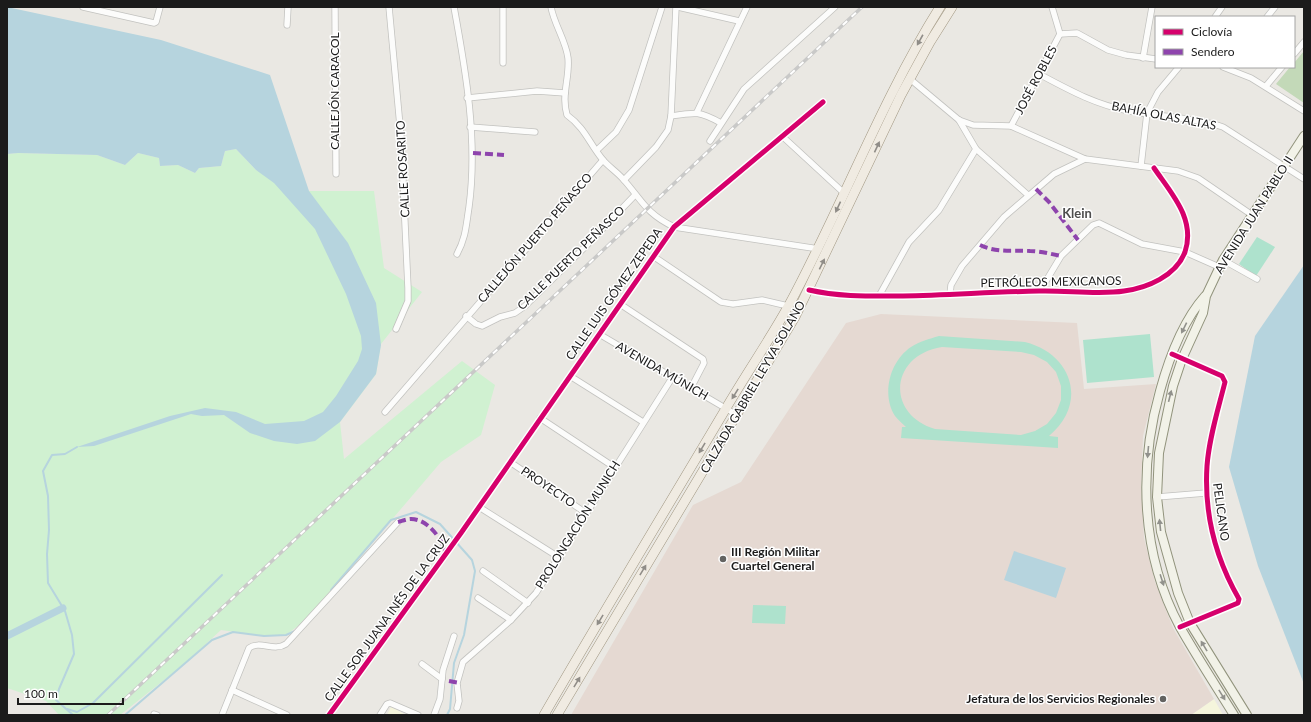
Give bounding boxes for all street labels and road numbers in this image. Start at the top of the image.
street label: CALLEJÓN CARACOL [327,32,342,150]
street label: JOSÉ ROBLES [1011,43,1060,117]
street label: BAHÍA OLAS ALTAS [1111,98,1218,133]
street label: CALLE ROSARITO [392,120,413,218]
street label: AVENIDA JUAN PABLO II [1211,153,1296,276]
street label: CALLEJÓN PUERTO PEÑASCO [474,169,595,306]
street label: CALLE PUERTO PEÑASCO [514,202,628,313]
street label: CALLE LUIS GÓMEZ ZEPEDA [562,224,666,363]
street label: PETRÓLEOS MEXICANOS [980,273,1122,290]
street label: CALZADA GABRIEL LEYVA SOLANO [697,298,808,476]
street label: AVENIDA MÚNICH [613,338,711,403]
street label: PROLONGACIÓN MUNICH [532,458,623,592]
street label: PROYECTO [518,463,579,510]
street label: PELICANO [1210,482,1233,542]
street label: CALLE SOR JUANA INÉS DE LA CRUZ [321,531,452,704]

